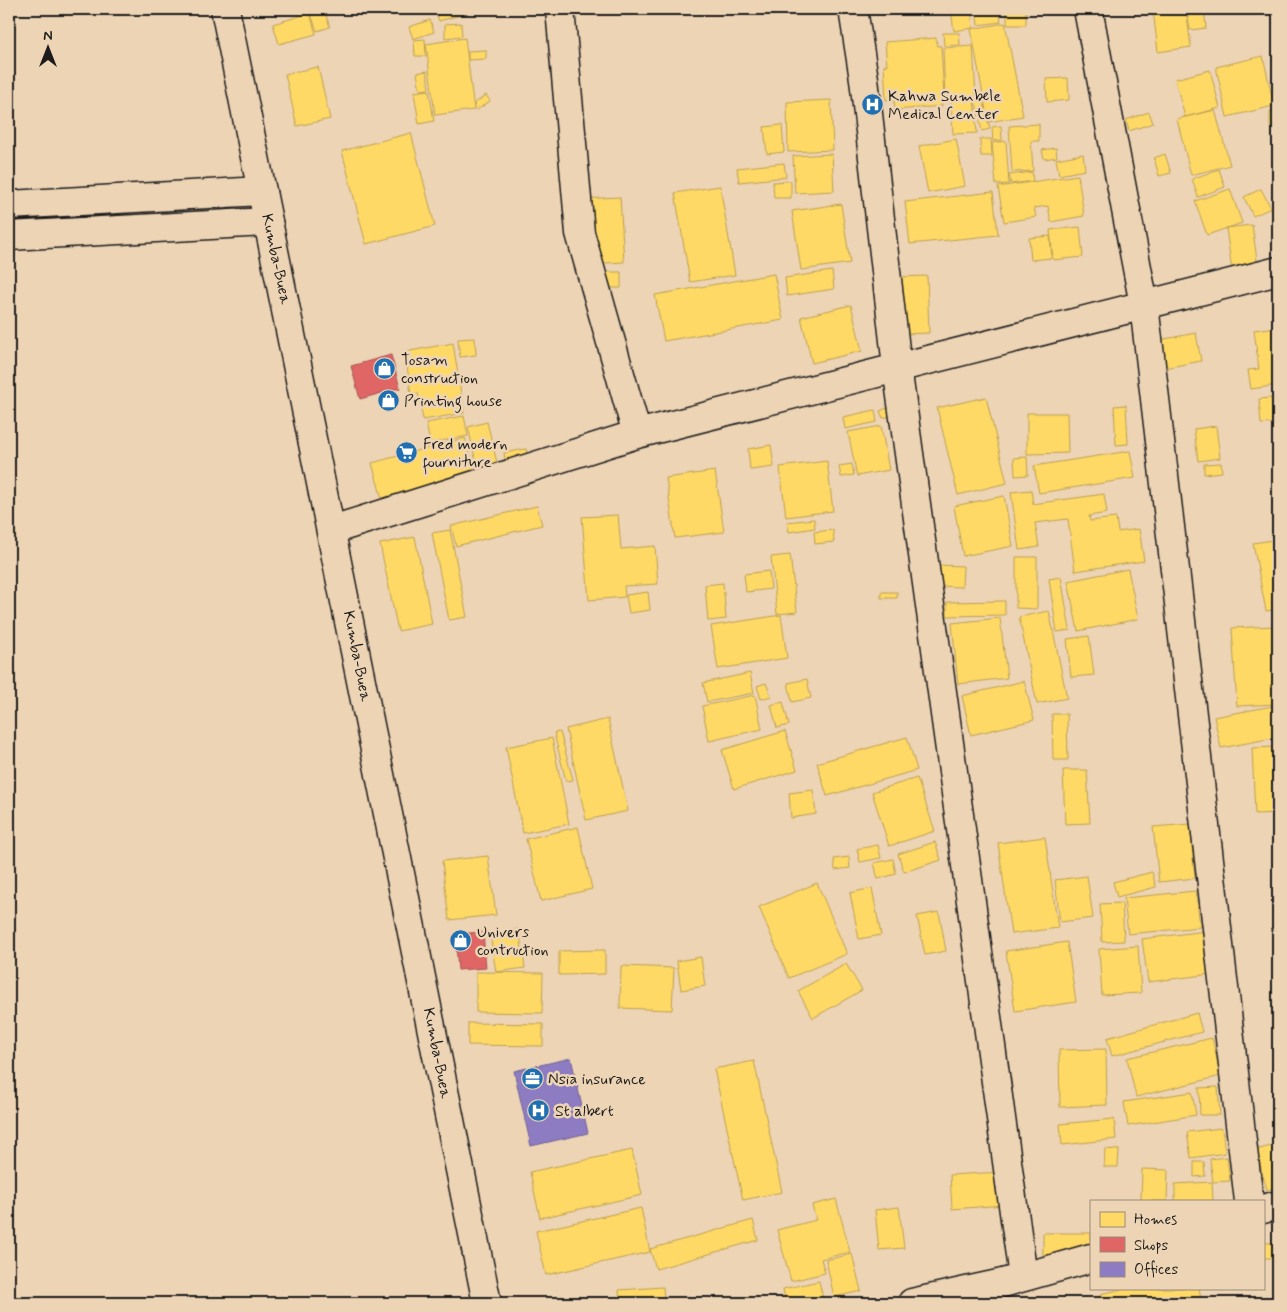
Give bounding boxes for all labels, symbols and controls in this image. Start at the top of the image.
north arrow [22,22,72,72]
text: N [43,27,53,45]
place label: Kahwa Sumbele Medical Center [888,86,1001,125]
hospital icon: Kahwa Sumbele Medical Center [860,93,884,117]
street label: Kumba-Buea [256,212,296,306]
place label: Tosam construction [401,350,478,389]
shop icon: Tosam construction [373,357,397,381]
shop icon: Printing house [376,389,400,413]
place label: Printing house [404,391,502,413]
place label: Fred modern fourniture [423,434,508,475]
supermarket icon: Fred modern fourniture [395,441,419,465]
street label: Kumba-Buea [338,609,376,703]
place label: Univers contruction [477,922,548,961]
shop icon: Univers contruction [449,929,473,953]
street label: Kumba-Buea [418,1006,456,1100]
office icon: Nsia insurance [520,1067,544,1091]
place label: Nsia insurance [548,1069,646,1090]
hospital icon: St albert [527,1099,551,1123]
place label: St albert [555,1101,614,1122]
legend [1090,1200,1264,1290]
text: Homes [1134,1210,1177,1230]
text: Shops [1134,1236,1169,1256]
text: Offices [1134,1260,1178,1280]

